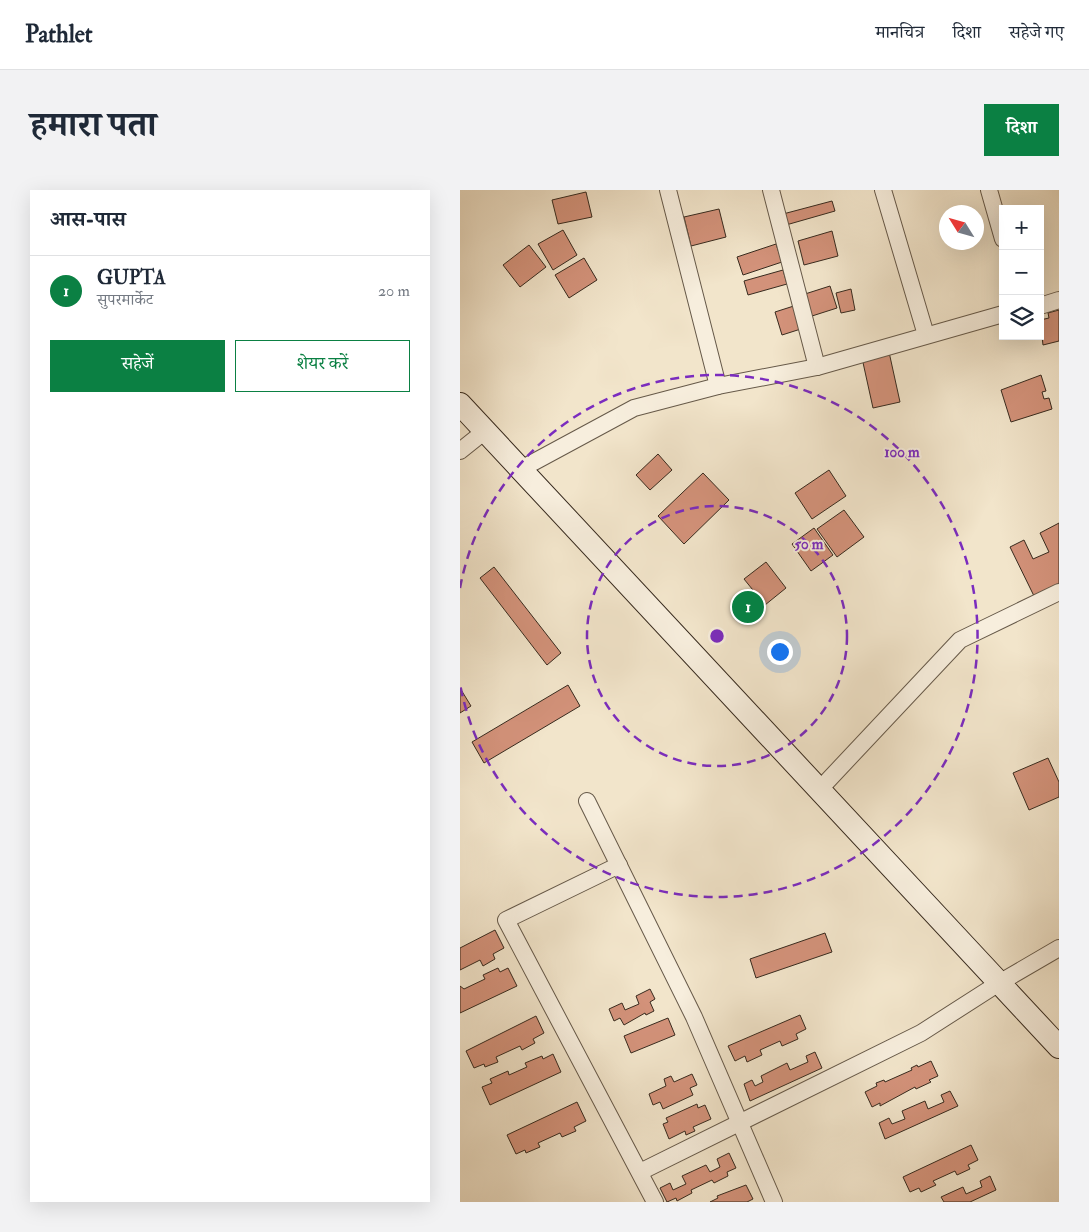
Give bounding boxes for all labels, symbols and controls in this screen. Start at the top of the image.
text: Pathlet [25,19,93,50]
text: मानचित्र [876,21,924,44]
text: दिशा [952,21,981,44]
text: सहेजे गए [1009,21,1064,44]
text: हमारा पता [30,103,156,147]
button: दिशा [984,104,1059,156]
north arrow [939,205,984,250]
map controls [999,205,1044,340]
button: + [999,205,1044,250]
text: आस-पास [50,206,126,233]
button: − [999,250,1044,295]
text: GUPTA [97,266,166,290]
text: 1 [63,281,69,301]
text: 20 m [378,281,410,301]
text: सुपरमार्केट [97,290,153,310]
button: layers [999,295,1044,340]
button: सहेजें [50,340,225,392]
button: शेयर करें [235,340,410,392]
text: 100 m [884,443,920,462]
text: 50 m [795,535,824,554]
pin: 1 [732,588,764,626]
centre of rings [708,627,726,645]
your location [767,639,793,665]

